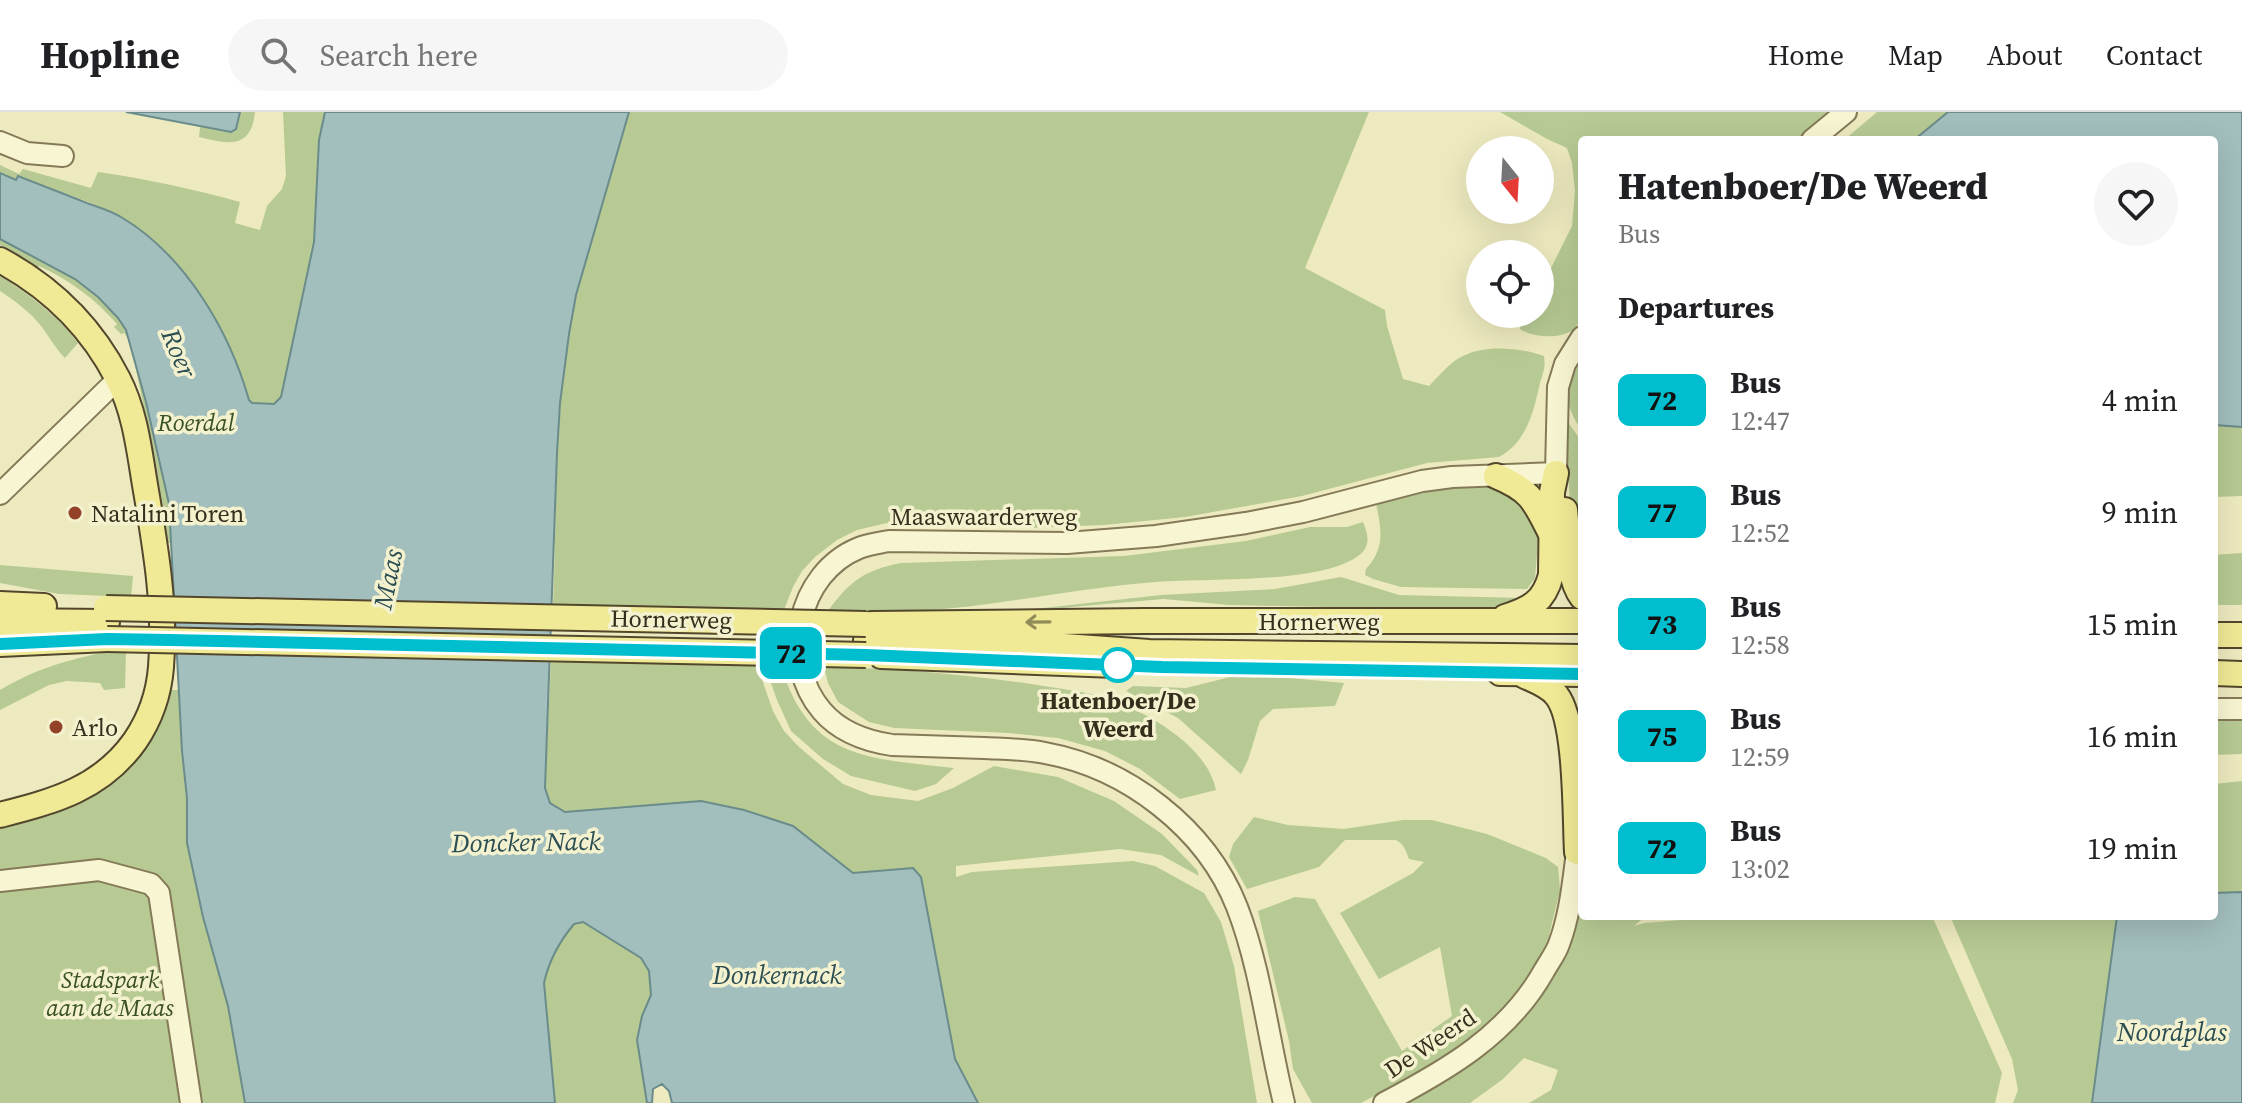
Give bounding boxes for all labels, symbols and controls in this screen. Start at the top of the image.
search box [228,19,788,91]
text: Hopline [40,29,180,81]
icon: search [256,33,300,77]
text: Search here [320,35,478,76]
text: Home [1768,36,1844,74]
text: Map [1888,36,1943,74]
text: About [1987,36,2062,74]
text: Contact [2106,36,2202,74]
north arrow [1466,136,1554,224]
map controls [1466,136,1554,328]
text: Hatenboer/De Weerd [1618,160,1988,212]
button: heart [2094,162,2178,246]
text: Bus [1618,216,1660,252]
button: locate [1466,240,1554,328]
text: Departures [1618,287,1774,328]
water label: Roer [152,322,206,384]
text: Bus [1730,362,1781,403]
text: 4 min [2102,380,2178,421]
text: 72 [1647,381,1677,419]
text: 12:47 [1730,403,1790,439]
park label: Roerdal [157,406,235,439]
text: Bus [1730,474,1781,515]
text: 9 min [2102,492,2178,533]
text: 77 [1647,493,1677,531]
place label: Natalini Toren [91,497,244,530]
street label: Maaswaarderweg [891,500,1077,533]
marker: Natalini Toren [66,504,84,522]
text: 12:52 [1730,515,1790,551]
water label: Maas [364,546,412,613]
text: Bus [1730,586,1781,627]
street label: Hornerweg [610,601,732,637]
text: 15 min [2087,604,2178,645]
street label: Hornerweg [1258,605,1380,638]
text: 73 [1647,605,1677,643]
one-way arrow [1025,614,1052,630]
line badge: 72 [755,627,827,679]
text: 12:58 [1730,627,1790,663]
text: 72 [776,634,806,672]
marker: Hatenboer/De Weerd [1101,648,1135,682]
place label: Hatenboer/De Weerd [1040,684,1196,745]
text: Bus [1730,698,1781,739]
place label: Arlo [72,711,118,744]
text: 16 min [2087,716,2178,757]
text: 75 [1647,717,1677,755]
marker: Arlo [47,718,65,736]
text: 12:59 [1730,739,1790,775]
text: Bus [1730,810,1781,851]
water label: Doncker Nack [450,823,602,861]
text: 19 min [2087,828,2178,869]
text: 72 [1647,829,1677,867]
text: 13:02 [1730,851,1790,887]
water label: Donkernack [711,957,842,993]
park label: Stadspark aan de Maas [46,963,174,1024]
street label: De Weerd [1378,1000,1482,1086]
water label: Noordplas [2116,1014,2228,1050]

